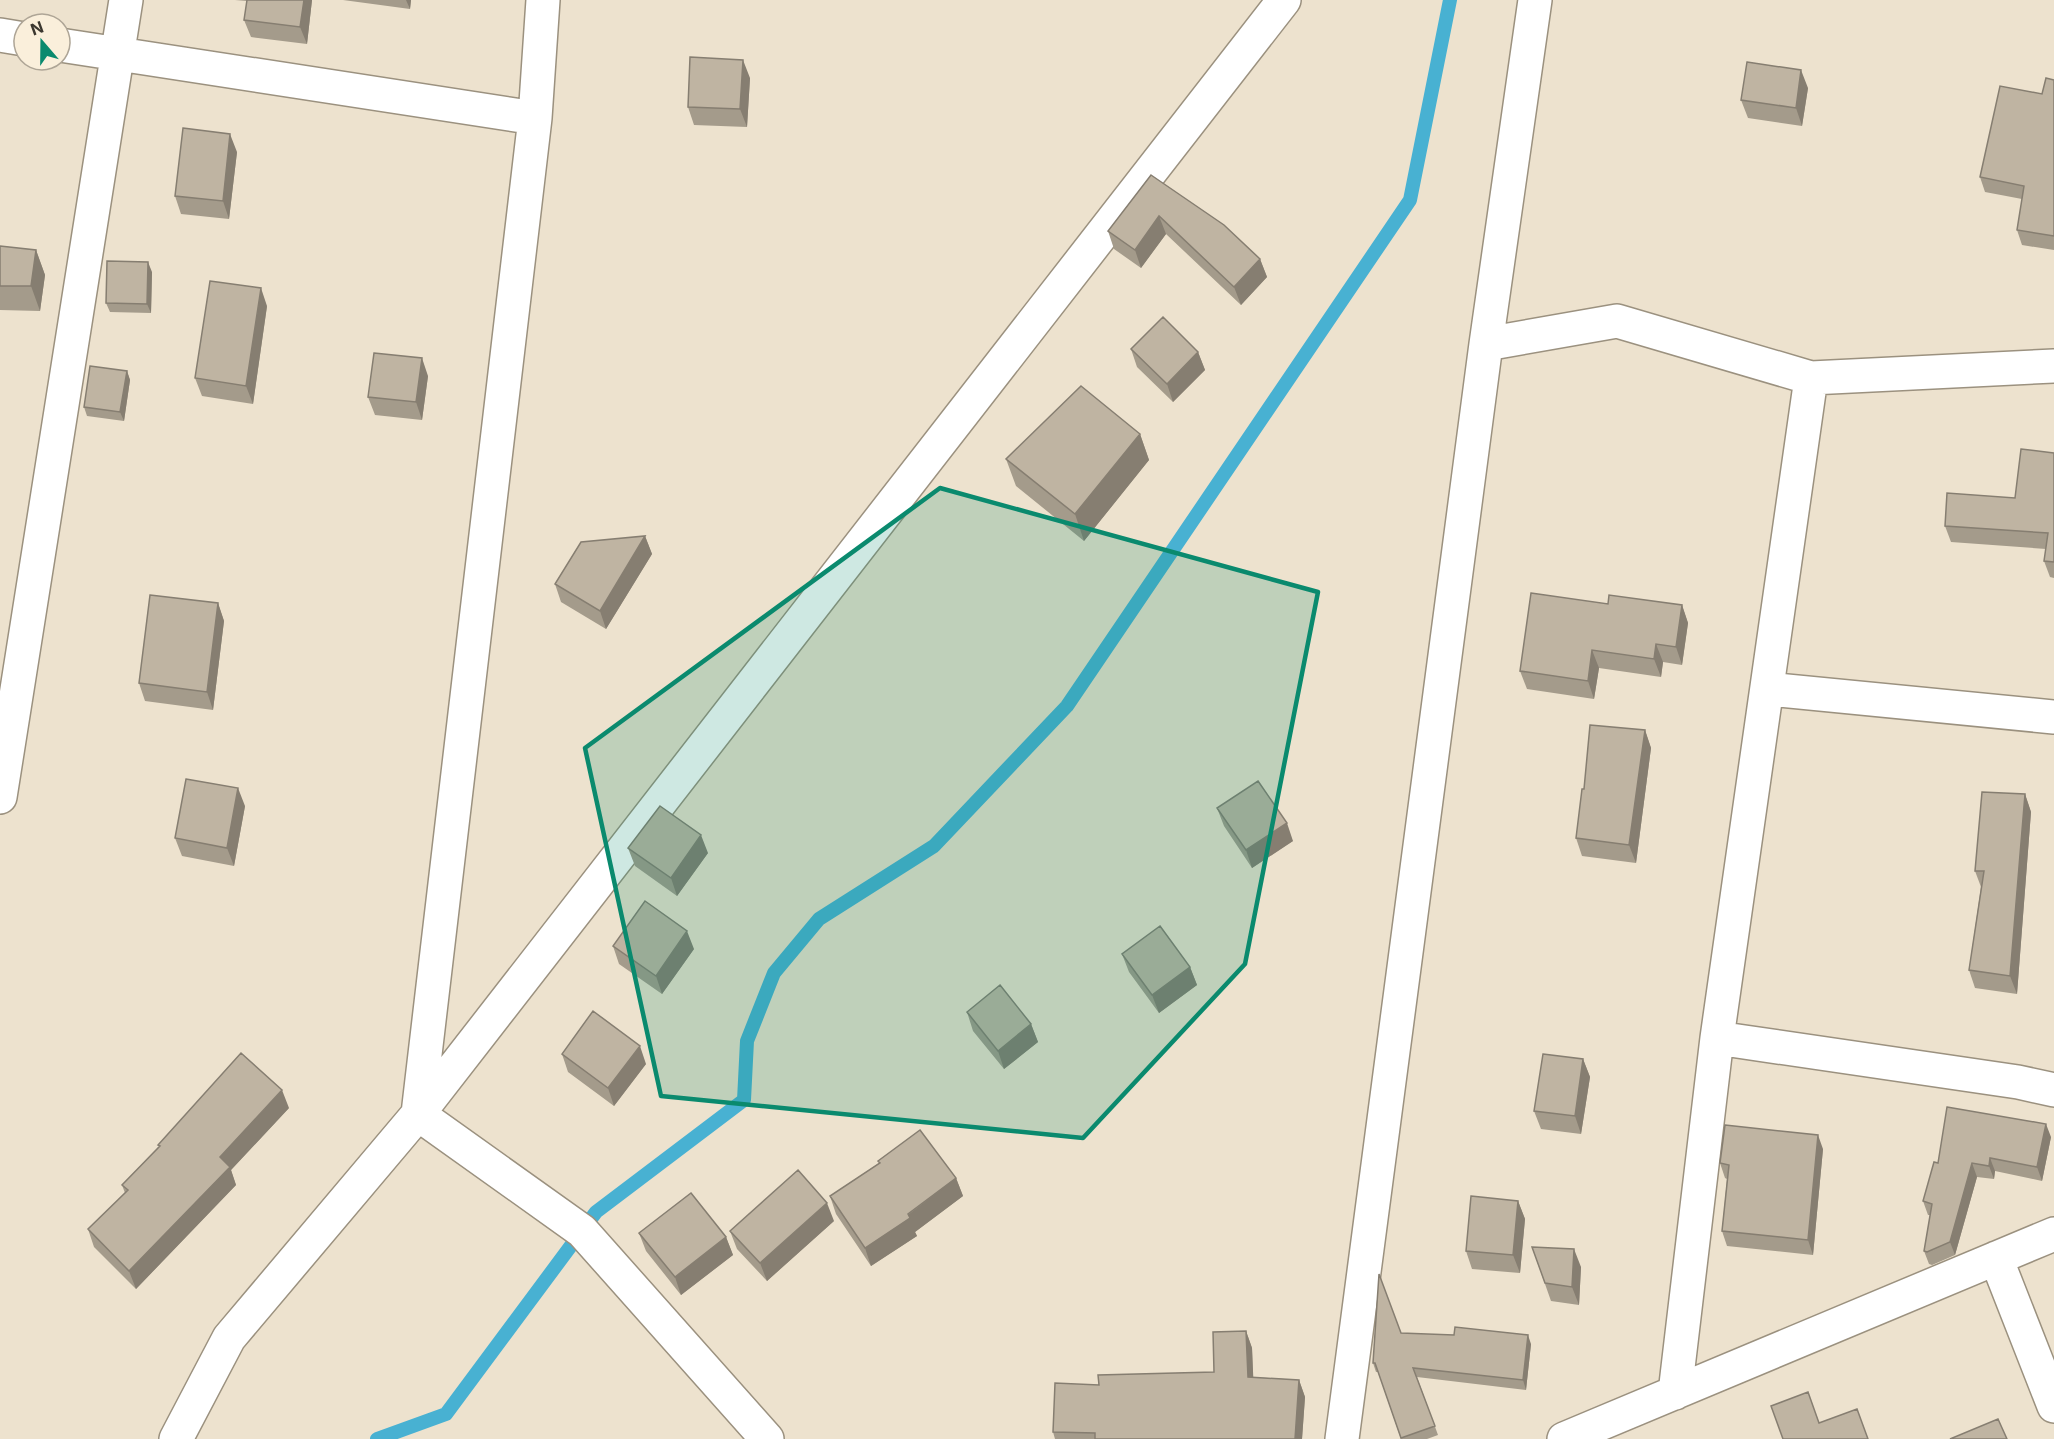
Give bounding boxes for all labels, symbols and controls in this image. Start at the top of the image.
north arrow [12,12,72,72]
text: N [28,16,46,39]

